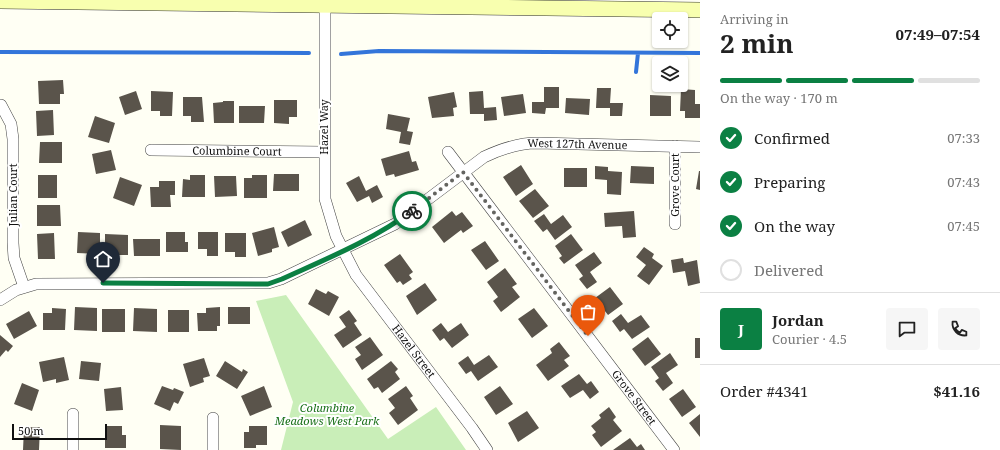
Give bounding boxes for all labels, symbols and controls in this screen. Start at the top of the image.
text: Arriving in [720,10,789,28]
map controls [652,12,688,92]
button: locate [652,12,688,48]
text: 07:49–07:54 [896,24,980,44]
text: 2 min [720,25,794,61]
button: layers [652,56,688,92]
text: On the way · 170 m [720,89,838,107]
street label: Hazel Way [316,98,331,155]
icon: check [720,127,742,149]
text: Confirmed [754,128,830,148]
text: 07:33 [947,129,980,147]
street label: West 127th Avenue [527,135,628,152]
street label: Columbine Court [192,142,282,159]
street label: Grove Court [667,153,682,217]
street label: Julian Court [5,163,20,228]
icon: check [720,171,742,193]
text: Preparing [754,172,825,192]
text: 07:43 [947,173,980,191]
courier [392,191,432,231]
icon: bike [401,200,423,222]
icon: check [720,215,742,237]
text: On the way [754,216,835,236]
text: 07:45 [947,217,980,235]
pin [86,242,120,283]
icon: home [92,248,114,270]
text: Delivered [754,260,823,280]
pin [571,295,605,336]
icon: bag [577,301,599,323]
button: chat [886,308,928,350]
button: phone [938,308,980,350]
text: Jordan [772,310,824,330]
text: J [738,319,744,339]
street label: Hazel Street [389,321,439,381]
text: Courier · 4.5 [772,330,847,348]
street label: Grove Street [609,367,660,428]
text: Order #4341 [720,381,808,401]
text: $41.16 [933,381,980,401]
park label: Columbine Meadows West Park [274,400,380,428]
scale bar [12,422,107,441]
text: 50 m [18,423,44,438]

